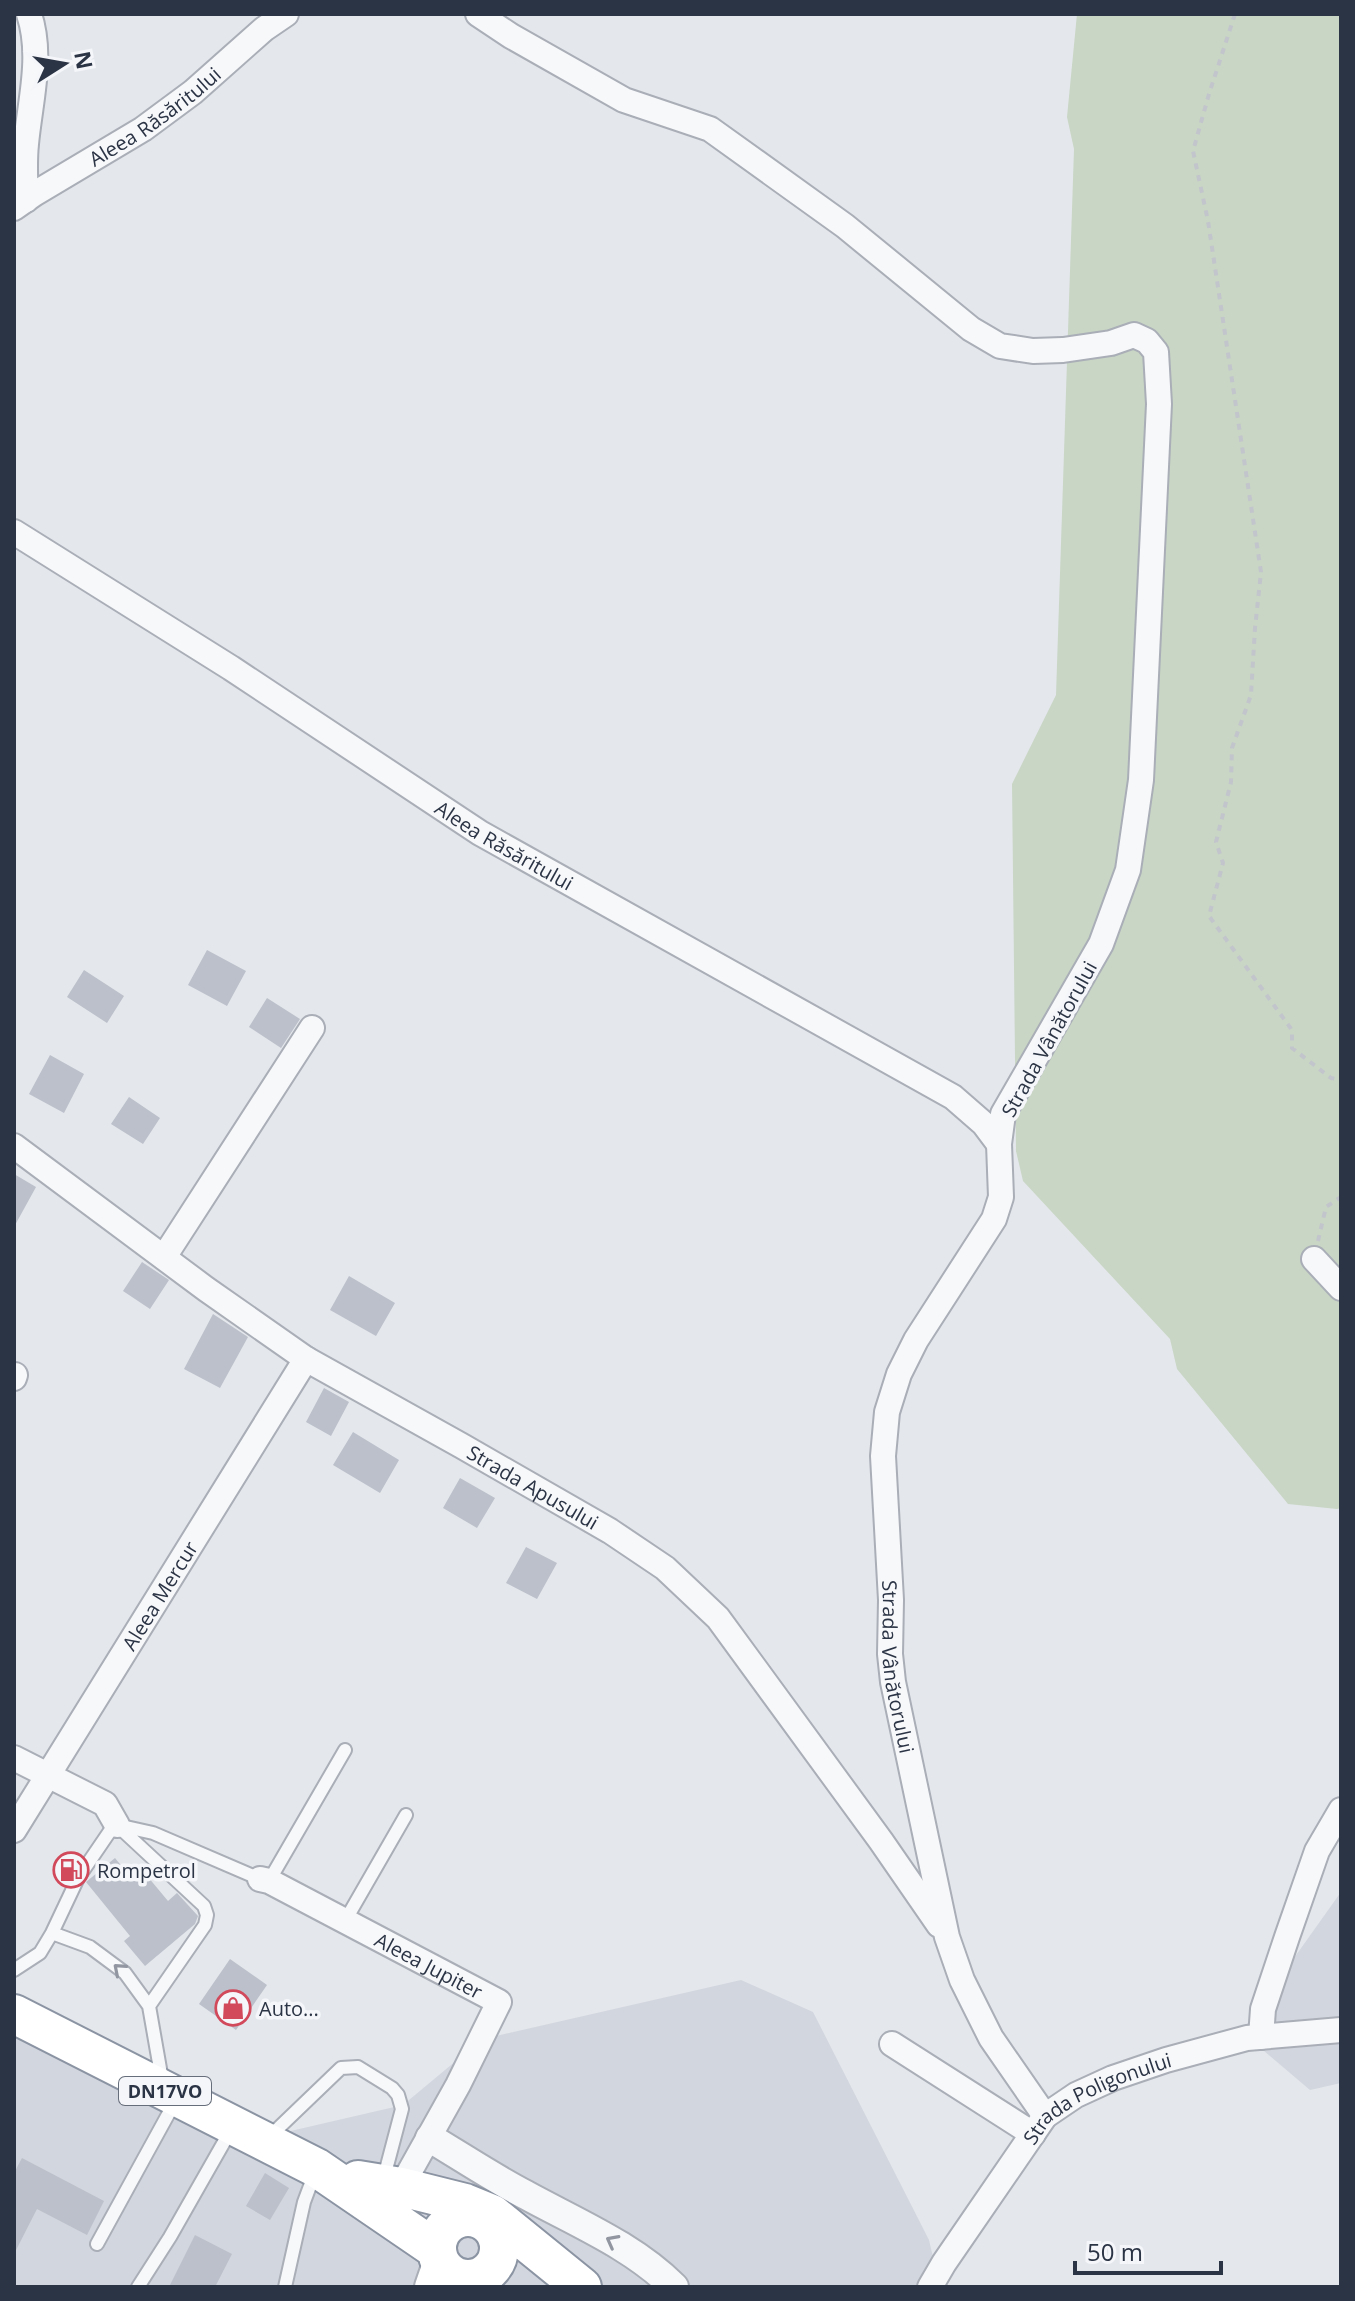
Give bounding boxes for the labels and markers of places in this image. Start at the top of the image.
fuel station icon: Rompetrol [52,1851,90,1889]
place label: Rompetrol [97,1857,196,1884]
shop icon: Auto... [214,1989,252,2027]
place label: Auto... [259,1995,319,2022]

